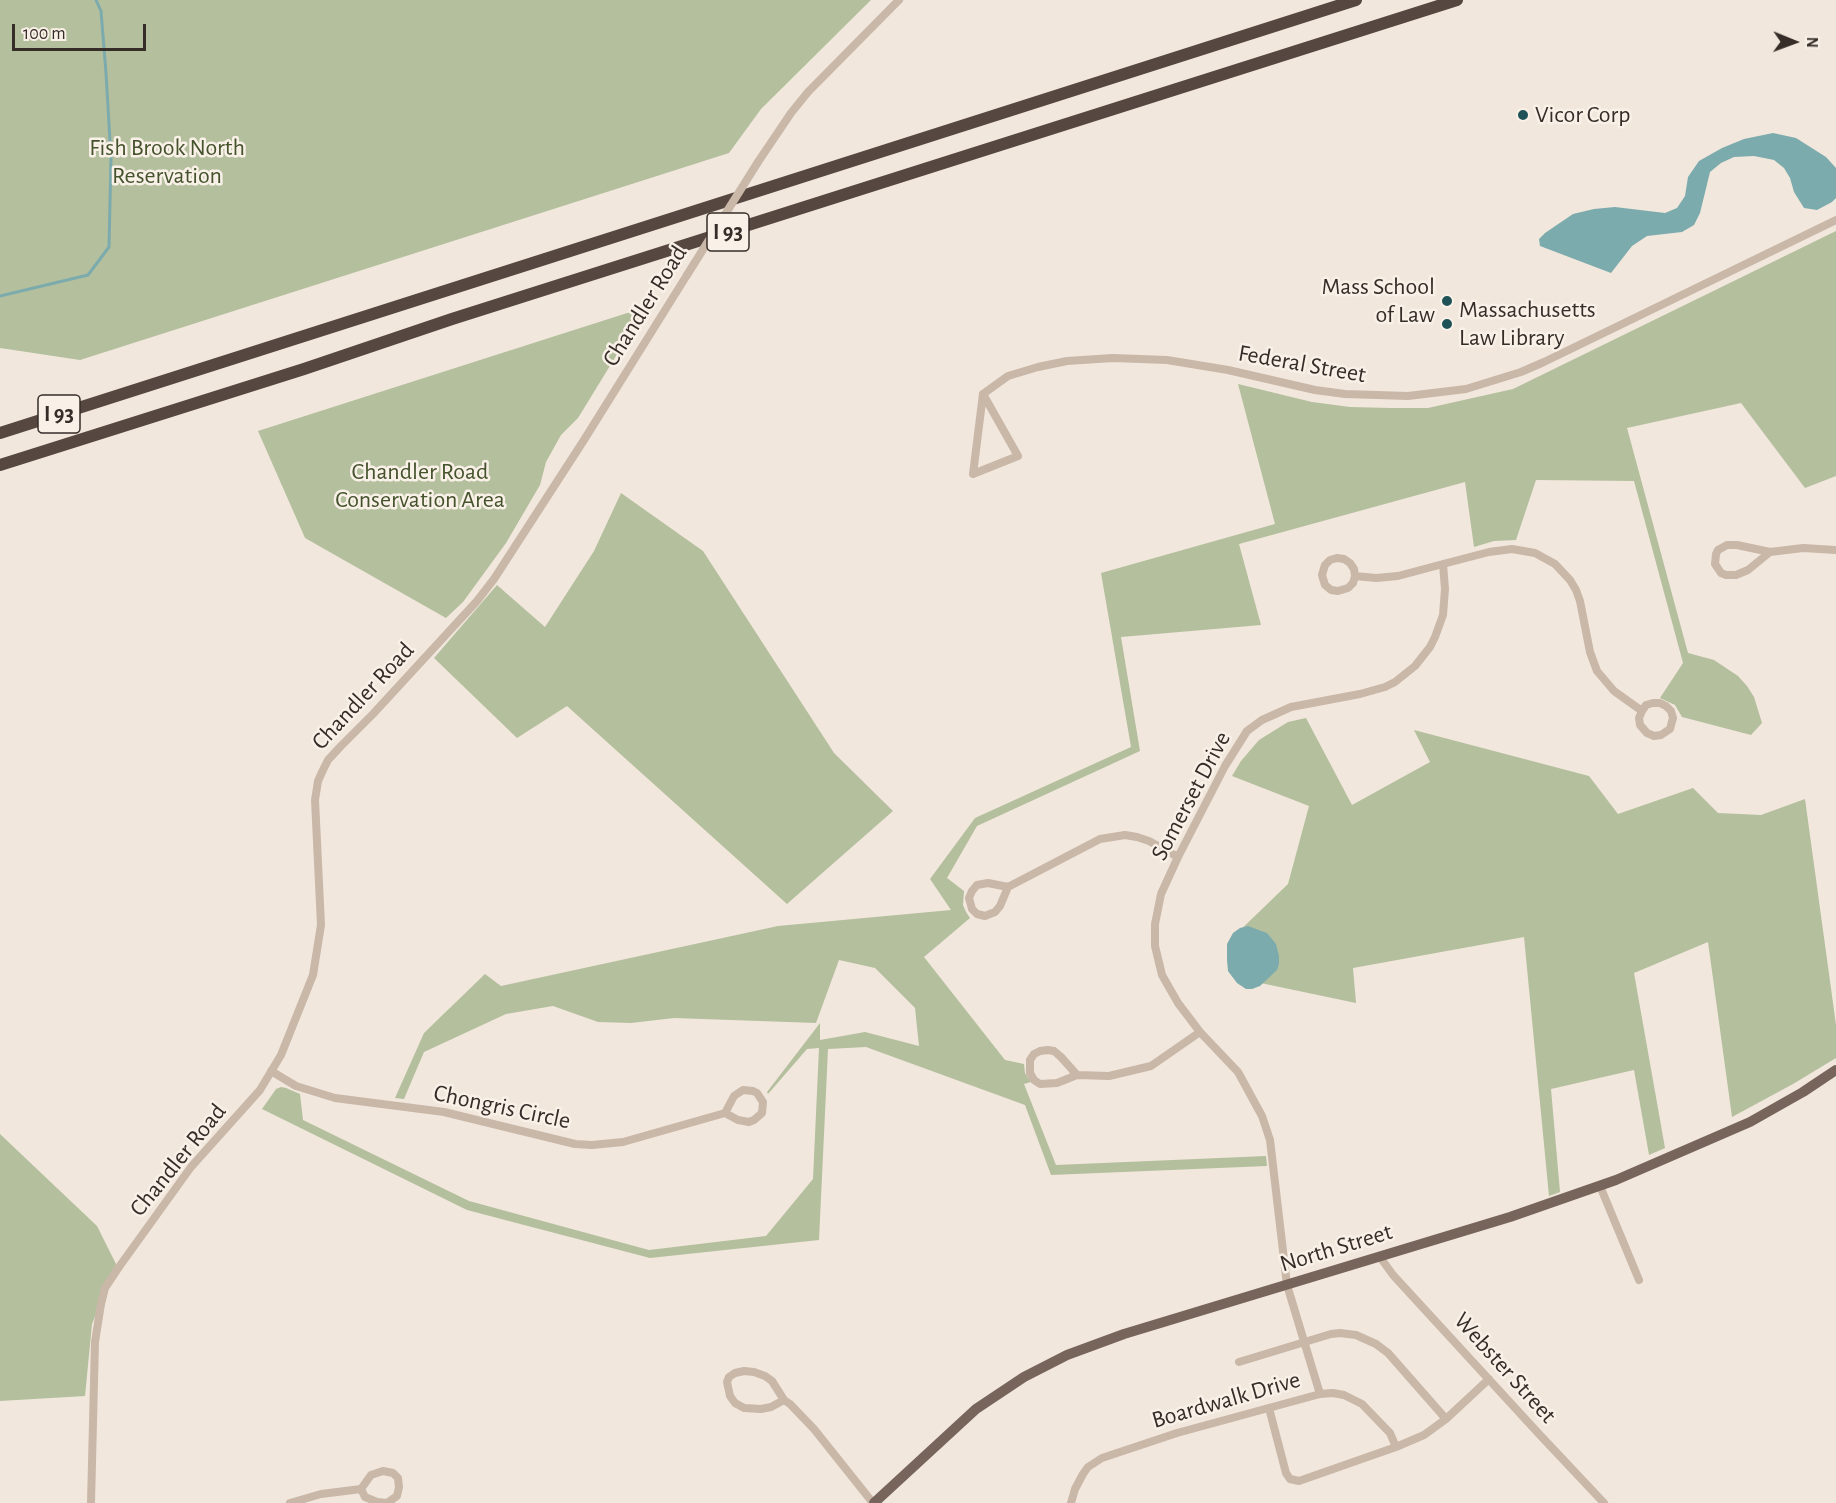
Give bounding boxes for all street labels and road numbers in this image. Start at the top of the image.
road number: I 93 [707,213,749,251]
street label: Chandler Road [596,240,694,372]
street label: Federal Street [1236,339,1368,389]
road number: I 93 [38,395,80,433]
street label: Chandler Road [306,636,420,756]
street label: Somerset Drive [1145,727,1237,865]
street label: Chongris Circle [431,1078,573,1136]
street label: Chandler Road [124,1098,232,1222]
street label: North Street [1276,1217,1396,1279]
street label: Webster Street [1448,1307,1562,1429]
street label: Boardwalk Drive [1148,1365,1304,1435]

